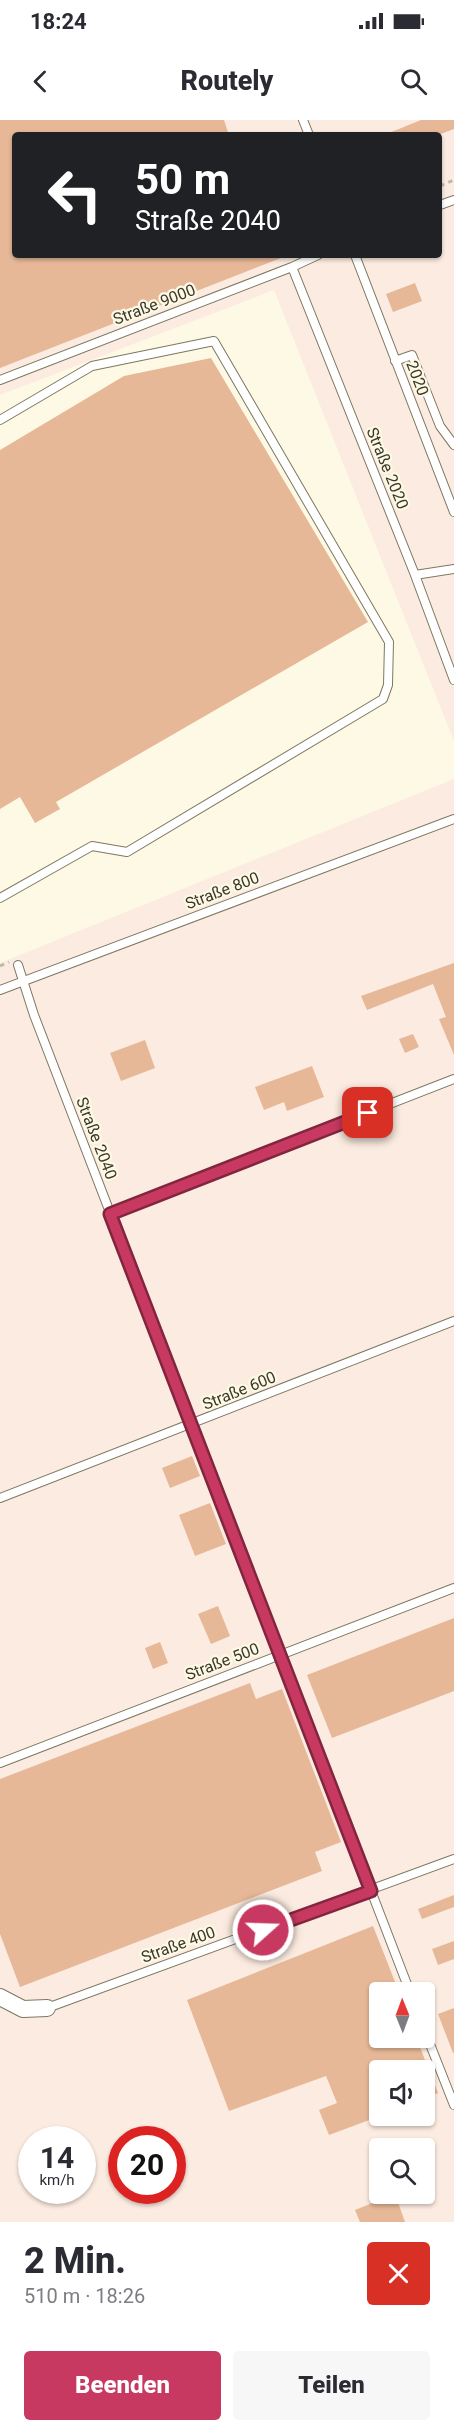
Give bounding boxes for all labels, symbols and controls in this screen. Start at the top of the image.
text: 18:24 [30,9,87,34]
icon: back [24,65,57,98]
text: Routely [181,65,273,97]
icon: search [397,65,430,98]
text: 50 m [135,155,230,204]
icon: left [36,156,114,234]
text: Straße 2040 [135,205,281,237]
street label: Straße 9000 [110,280,198,329]
street label: 2020 [402,358,433,398]
street label: Straße 2020 [363,425,413,512]
street label: Straße 800 [183,868,262,913]
pin [342,1087,393,1138]
street label: Straße 2040 [72,1094,121,1182]
icon: arrive [351,1096,384,1129]
street label: Straße 600 [200,1367,279,1414]
street label: Straße 500 [183,1639,262,1684]
position arrow [231,1898,295,1962]
street label: Straße 400 [139,1922,218,1967]
north arrow [369,1982,435,2048]
map controls [369,1982,435,2204]
button: sound [369,2060,435,2126]
speed limit sign: 20 [108,2126,186,2204]
button: search [369,2138,435,2204]
text: 14 [40,2140,74,2175]
text: km/h [39,2171,75,2189]
text: 2 Min. [24,2240,126,2282]
button: close [367,2242,430,2305]
text: 510 m · 18:26 [24,2284,145,2308]
button: Beenden [24,2351,221,2420]
button: Teilen [233,2351,430,2420]

